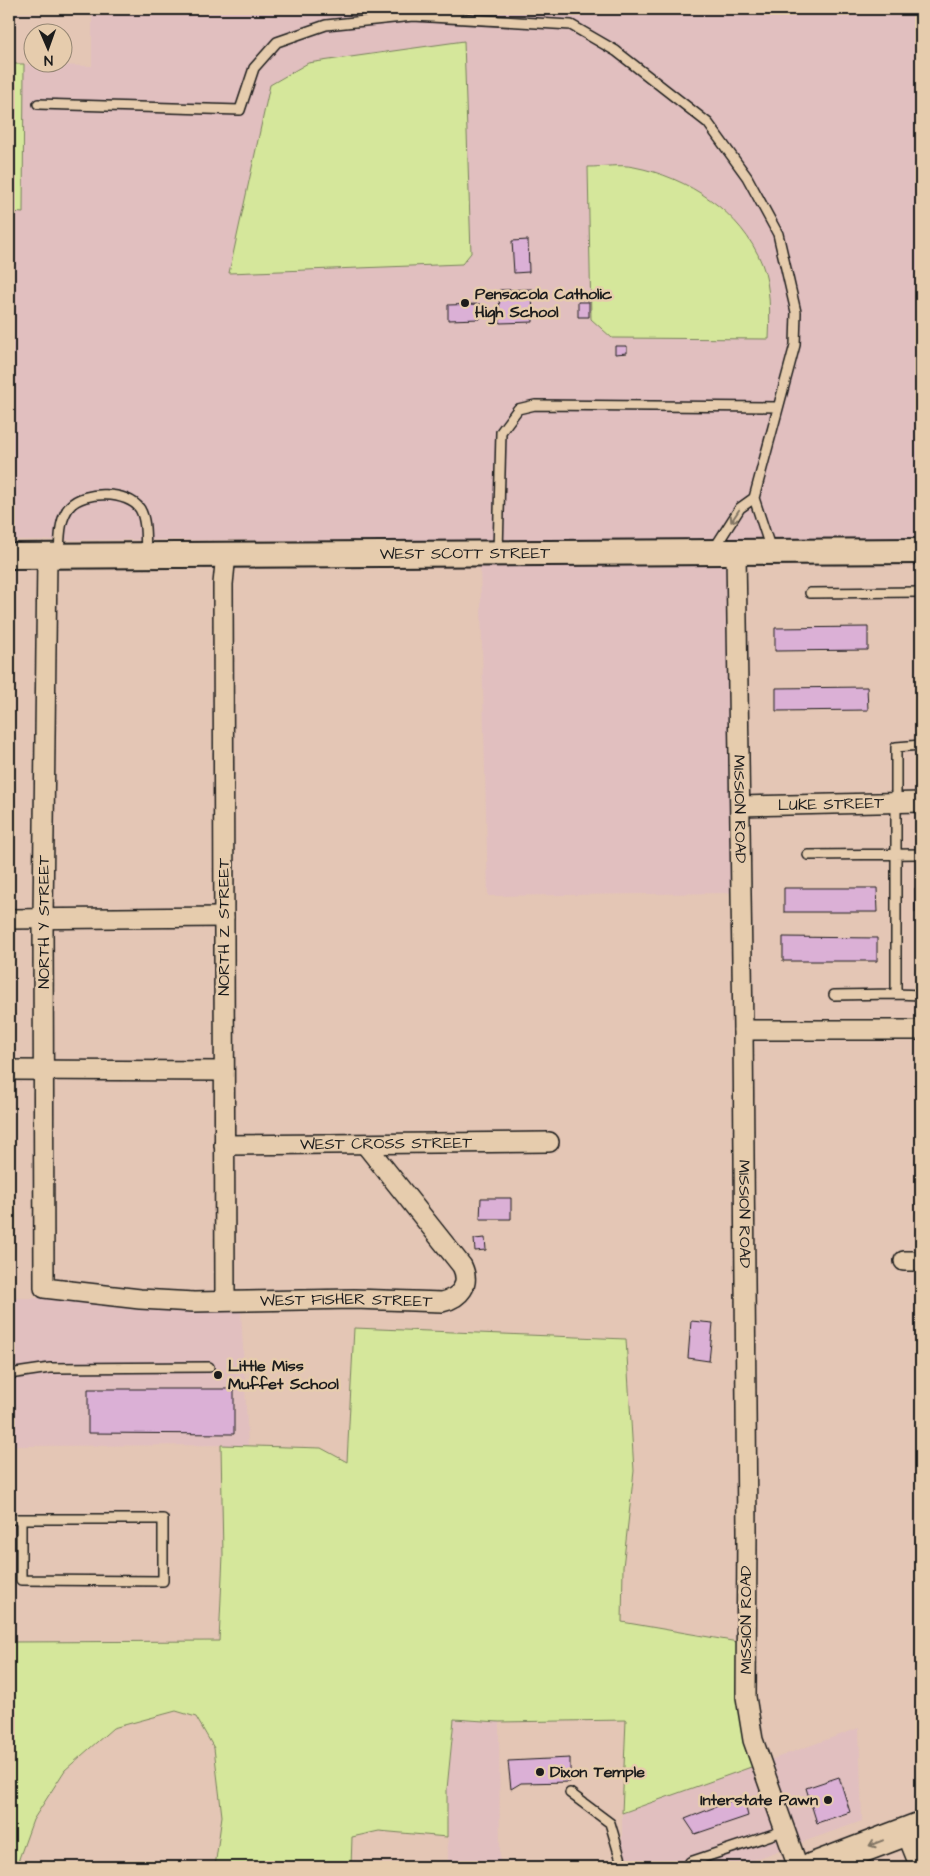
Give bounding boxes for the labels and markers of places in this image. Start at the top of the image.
place label: Pensacola Catholic High School [475,283,613,325]
marker: Pensacola Catholic High School [459,297,471,309]
place label: Little Miss Muffet School [228,1355,339,1395]
marker: Little Miss Muffet School [212,1369,224,1381]
place label: Dixon Temple [550,1761,645,1783]
marker: Dixon Temple [534,1766,546,1778]
place label: Interstate Pawn [700,1789,818,1811]
marker: Interstate Pawn [822,1794,834,1806]

